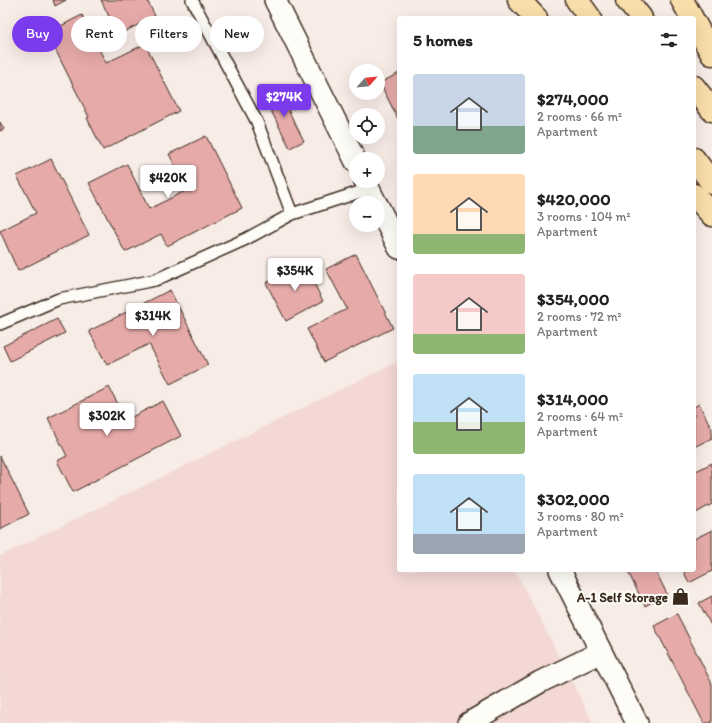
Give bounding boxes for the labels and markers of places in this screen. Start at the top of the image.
pin: $274K [256,84,312,118]
pin: $420K [140,165,196,199]
pin: $354K [267,258,323,292]
pin: $314K [125,303,181,337]
pin: $302K [79,403,135,437]
shop icon: A-1 Self Storage [671,587,691,607]
place label: A-1 Self Storage [576,590,668,606]

